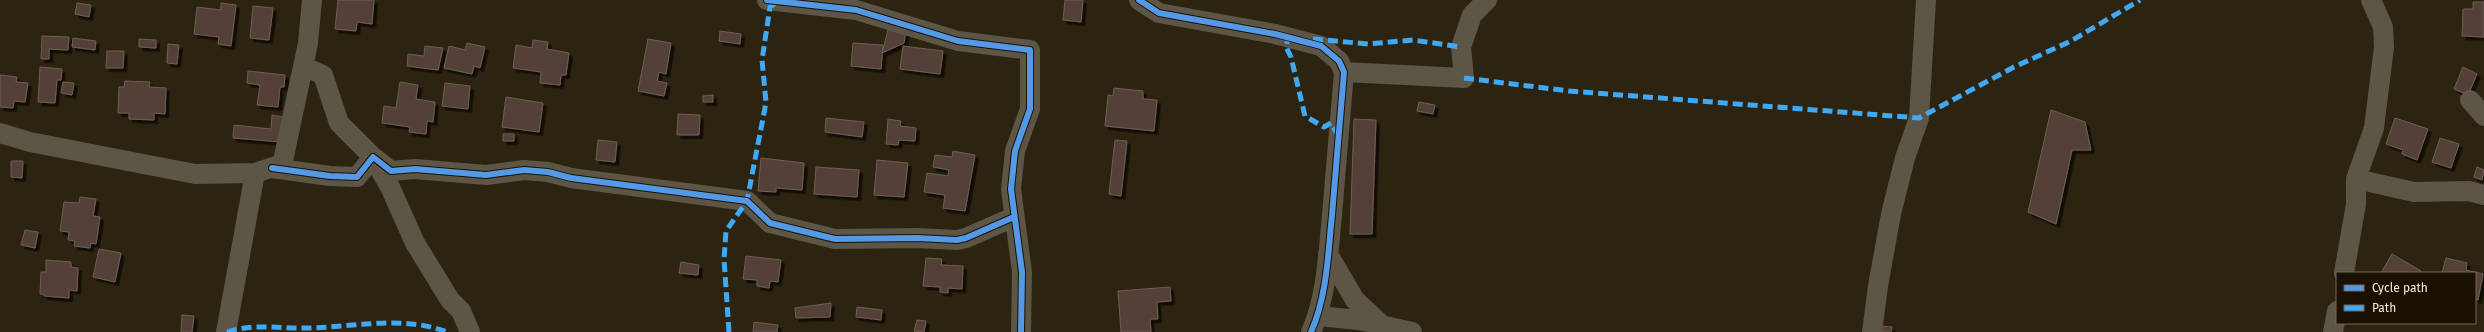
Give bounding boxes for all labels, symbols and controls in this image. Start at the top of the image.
legend [2336,272,2476,324]
text: Cycle path [2372,281,2428,295]
text: Path [2372,301,2396,315]

